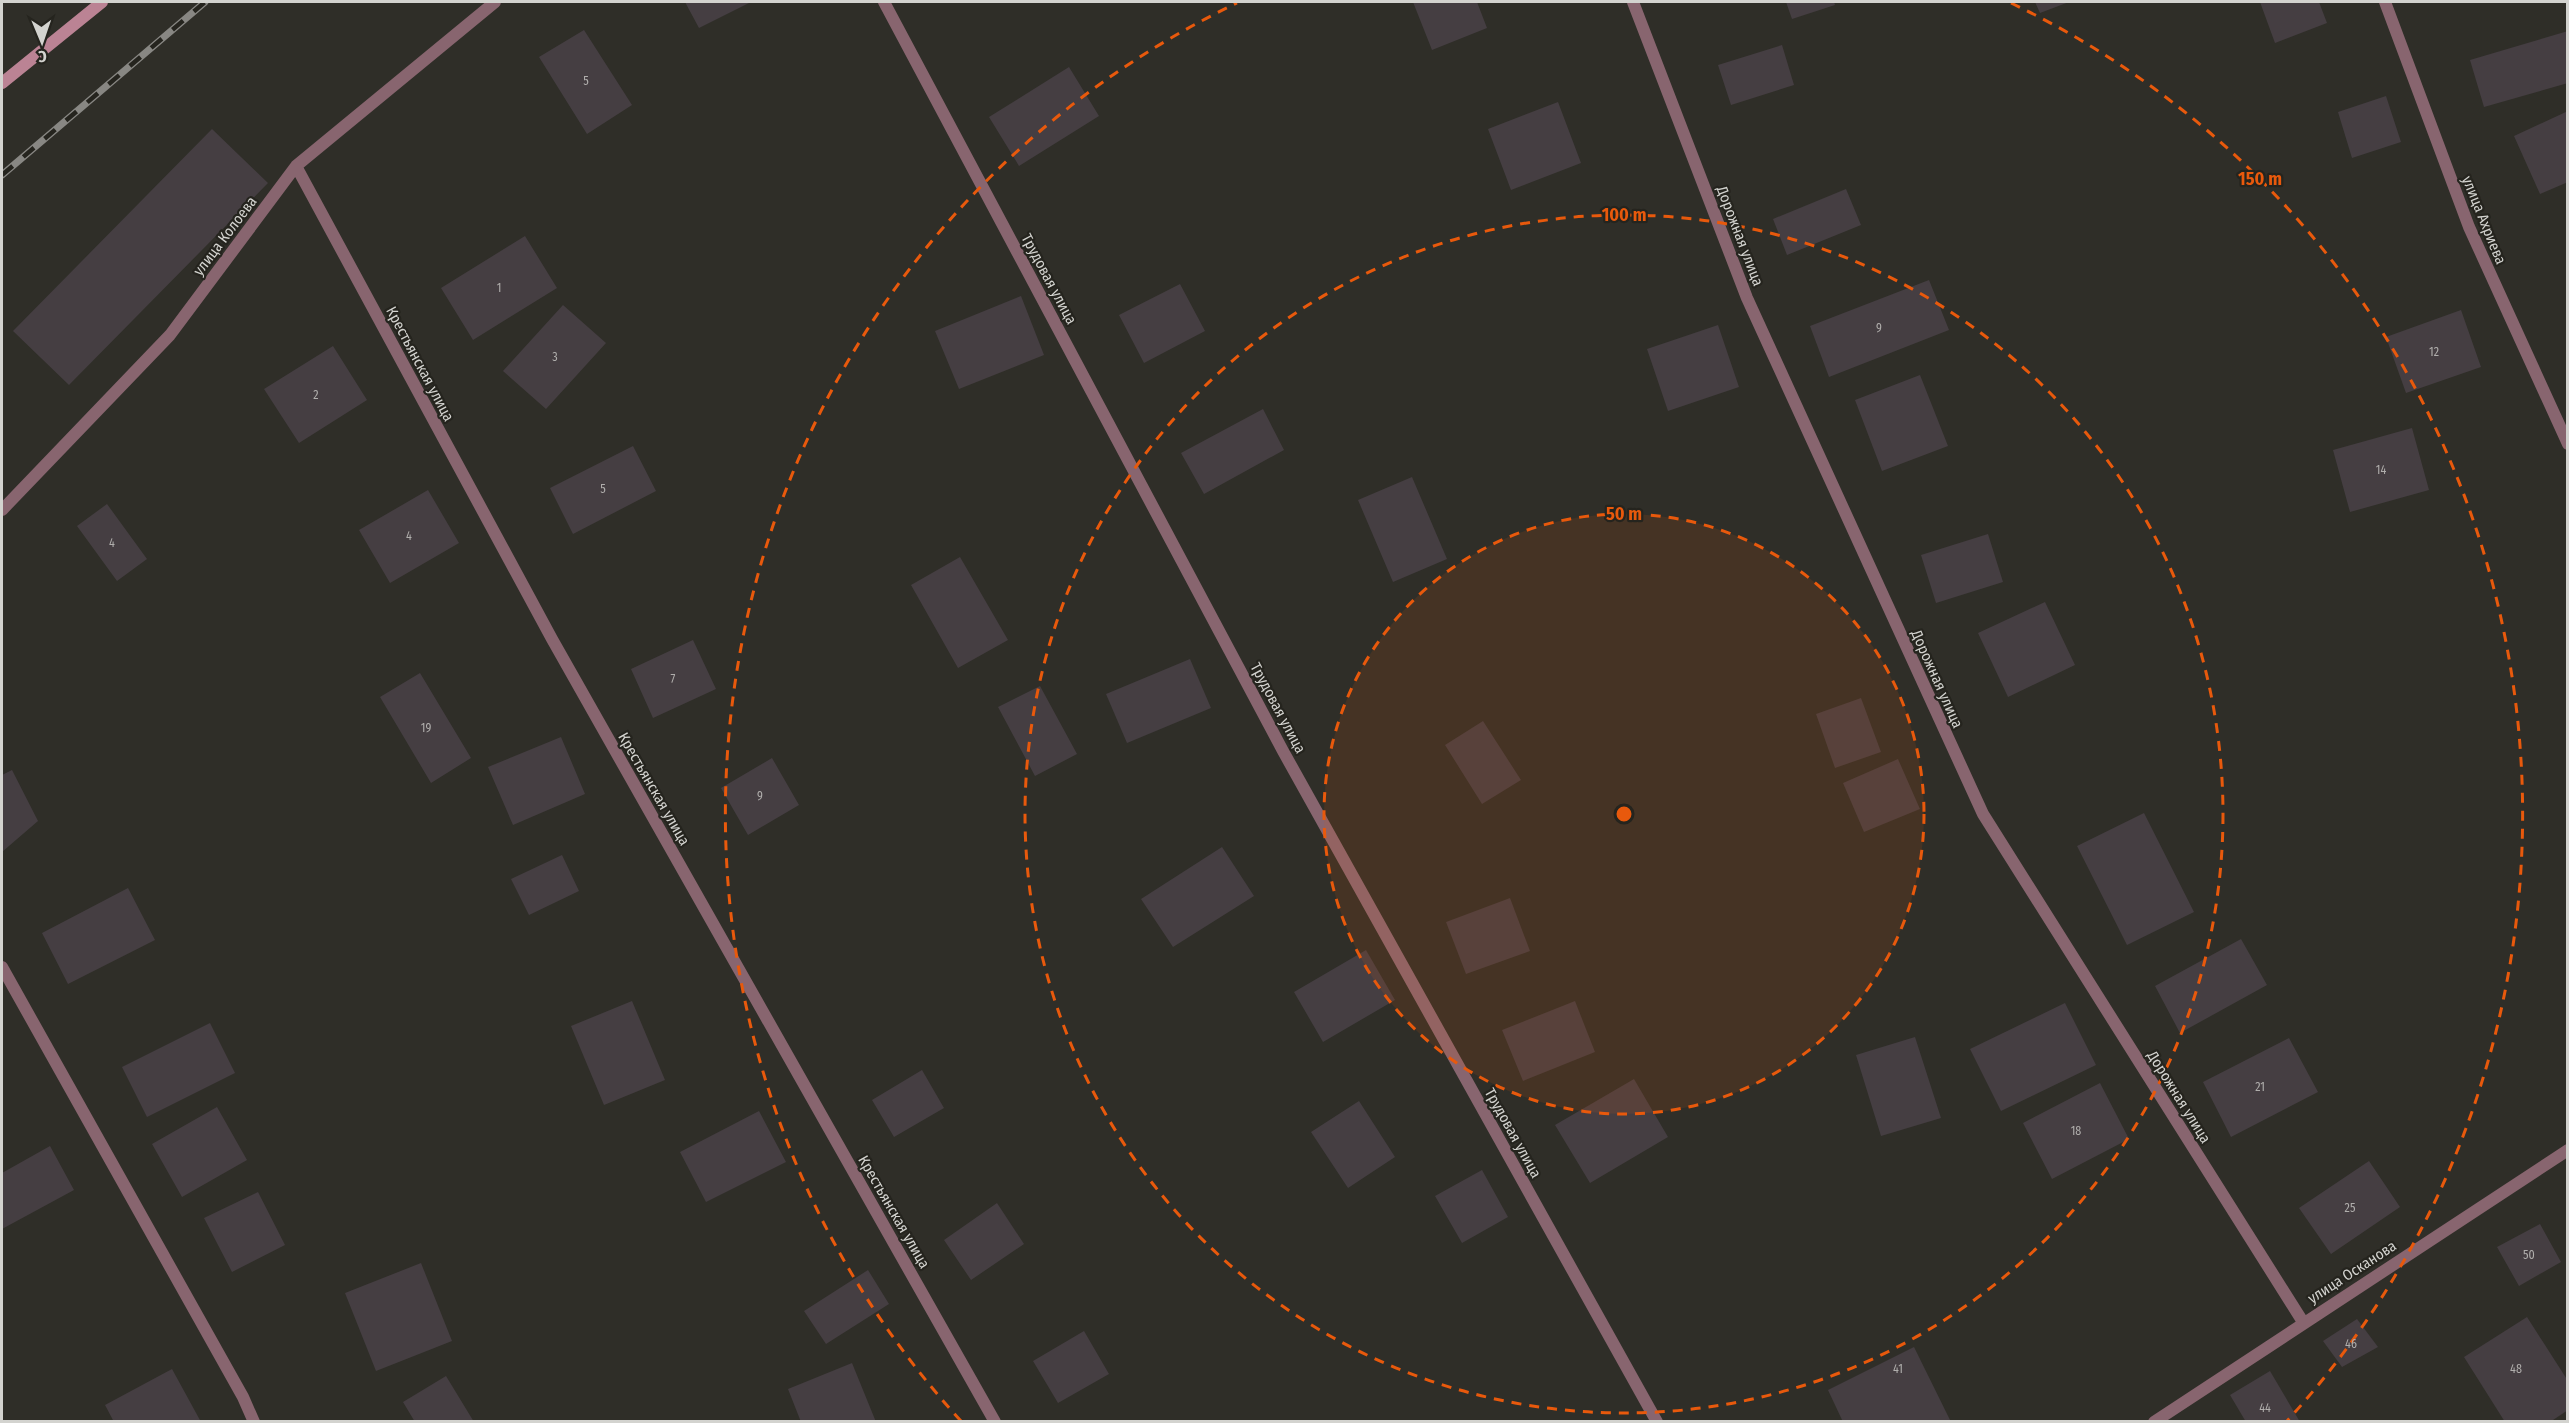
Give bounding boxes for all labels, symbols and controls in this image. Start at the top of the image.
north arrow [12,12,72,72]
text: С [37,47,47,66]
house number: 5 [583,74,589,88]
text: 150 m [2238,168,2282,190]
street label: улица Ахриева [2458,173,2510,267]
street label: Дорожная улица [1712,183,1767,288]
street label: улица Колоева [189,193,261,279]
text: 100 m [1602,204,1646,226]
street label: Трудовая улица [1018,231,1080,327]
house number: 1 [497,281,501,295]
street label: Крестьянская улица [382,304,458,424]
house number: 9 [1876,321,1882,335]
house number: 12 [2429,345,2439,359]
house number: 3 [552,350,558,364]
house number: 2 [313,388,319,402]
house number: 14 [2376,463,2386,477]
house number: 5 [600,482,606,496]
text: 50 m [1606,503,1642,525]
house number: 4 [406,529,412,543]
house number: 4 [109,536,115,550]
street label: Дорожная улица [1907,626,1967,731]
street label: Трудовая улица [1247,660,1309,756]
house number: 7 [671,672,676,686]
house number: 19 [421,721,431,735]
street label: Крестьянская улица [614,729,694,849]
house number: 9 [757,789,763,803]
centre of rings [1614,804,1634,824]
street label: Дорожная улица [2143,1047,2215,1146]
house number: 21 [2255,1080,2265,1094]
street label: Трудовая улица [1481,1085,1545,1181]
house number: 18 [2071,1124,2081,1138]
street label: Крестьянская улица [854,1152,934,1272]
house number: 25 [2345,1201,2356,1215]
street label: улица Осканова [2304,1237,2400,1307]
house number: 50 [2523,1248,2535,1262]
house number: 46 [2345,1337,2357,1351]
house number: 41 [1893,1362,1903,1376]
house number: 48 [2510,1362,2522,1376]
house number: 44 [2259,1401,2271,1415]

